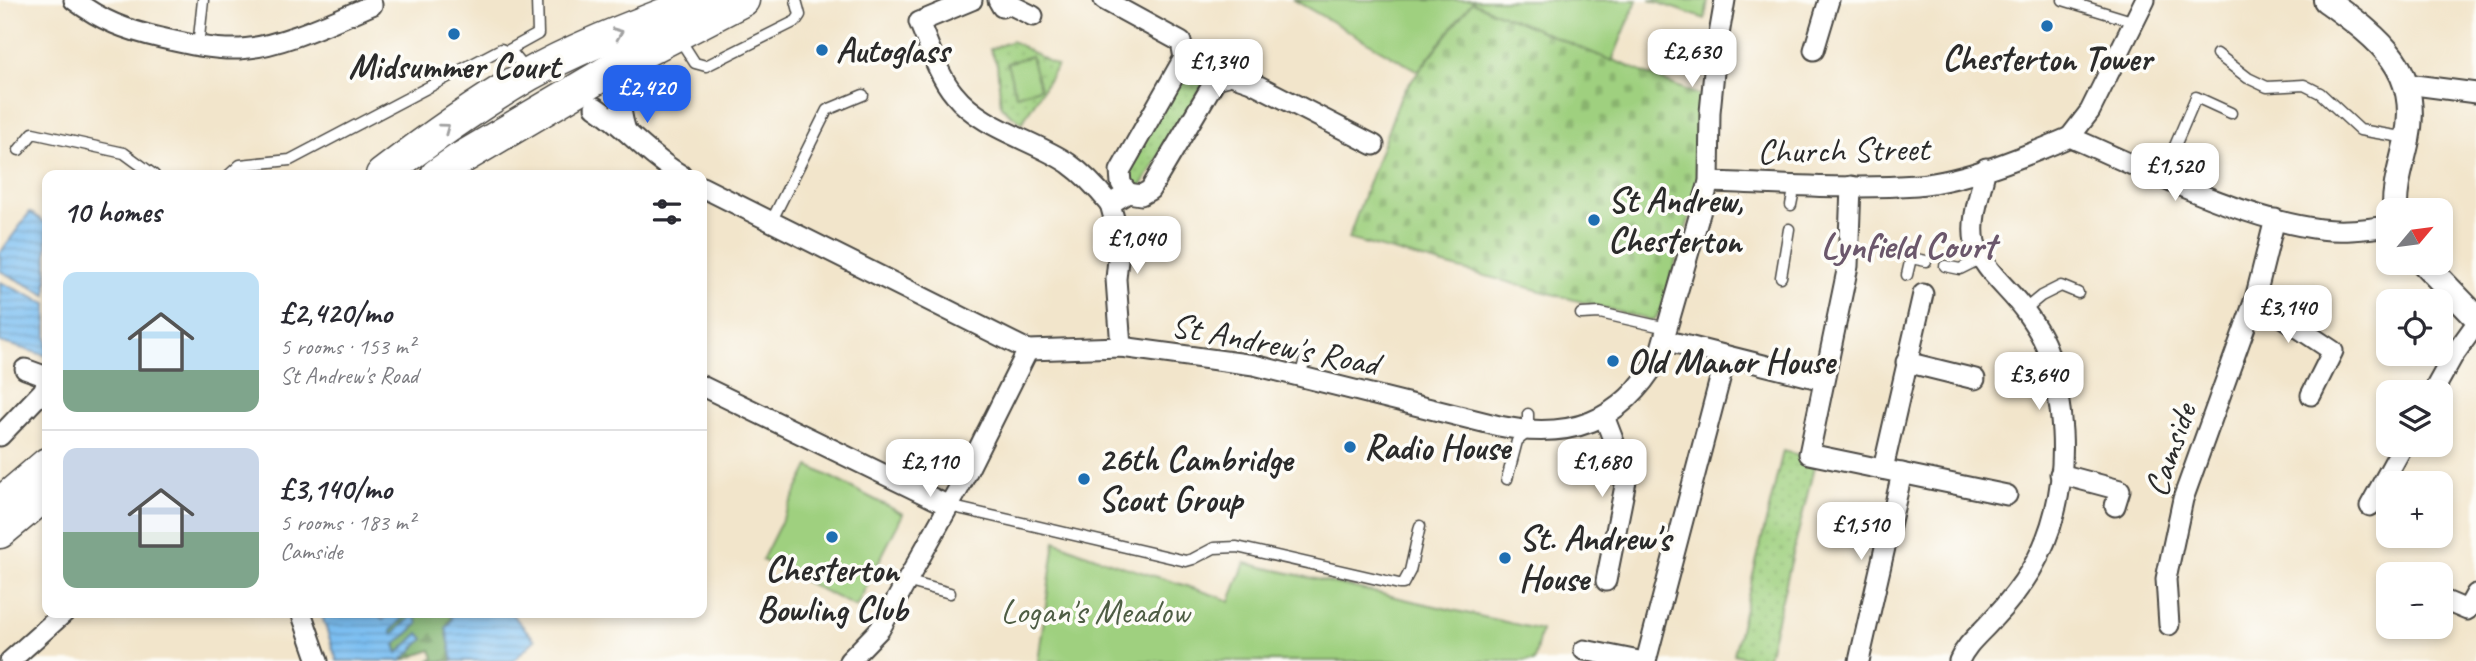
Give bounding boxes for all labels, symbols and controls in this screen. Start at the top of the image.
marker: Chesterton Tower [2039,18,2055,34]
marker: Midsummer Court [446,26,462,42]
one-way arrow [612,28,624,42]
place label: Autoglass [836,28,953,73]
pin: £2,630 [1635,29,1749,89]
place label: Chesterton Tower [1942,36,2155,81]
text: £2,630 [1664,37,1720,66]
pin: £1,340 [1162,40,1276,99]
marker: Autoglass [814,42,830,58]
place label: Midsummer Court [348,44,563,89]
text: £1,340 [1191,47,1247,76]
pin: £2,420 [590,66,704,125]
text: £2,420 [619,73,675,102]
one-way arrow [437,124,450,136]
street label: Church Street [1757,126,1933,174]
pin: £1,520 [2118,144,2232,203]
text: £1,520 [2147,151,2203,180]
place label: St Andrew, Chesterton [1608,178,1743,263]
text: 10 homes [63,193,161,231]
icon: filters [648,193,686,231]
north arrow [2376,198,2454,275]
map controls [2376,198,2453,639]
marker: St Andrew, Chesterton [1586,212,1602,228]
pin: £1,040 [1080,216,1194,276]
district label: Lynfield Court [1821,222,2001,269]
text: £1,040 [1109,224,1165,253]
pin: £3,140 [2231,286,2345,345]
button: locate [2376,289,2453,366]
text: £3,140 [2260,293,2316,322]
text: £2,420/mo [280,294,392,332]
icon: home [119,300,203,384]
street label: St Andrew's Road [1168,302,1388,387]
text: 5 rooms · 153 m² [280,332,415,361]
place label: Old Manor House [1627,339,1837,384]
pin: £3,640 [1982,352,2096,412]
marker: Old Manor House [1605,353,1621,369]
text: £3,640 [2011,360,2067,389]
text: St Andrew's Road [280,361,418,390]
button: layers [2376,380,2453,457]
street label: Camside [2133,395,2208,502]
place label: Radio House [1364,425,1512,470]
place label: 26th Cambridge Scout Group [1098,437,1295,522]
marker: Radio House [1342,439,1358,455]
pin: £2,110 [873,440,987,499]
pin: £1,680 [1545,440,1659,499]
text: £2,110 [902,447,958,476]
text: £1,680 [1574,447,1630,476]
text: £3,140/mo [280,470,392,508]
marker: 26th Cambridge Scout Group [1076,471,1092,487]
button: + [2376,471,2453,548]
icon: home [119,476,203,560]
pin: £1,510 [1804,503,1918,562]
text: 5 rooms · 183 m² [280,508,415,537]
text: £1,510 [1833,510,1889,539]
place label: St. Andrew's House [1519,516,1674,601]
marker: Chesterton Bowling Club [824,529,840,545]
text: Camside [280,537,342,566]
place label: Chesterton Bowling Club [757,547,910,632]
marker: St. Andrew's House [1497,550,1513,566]
button: − [2376,562,2453,639]
park label: Logan's Meadow [1001,589,1192,634]

